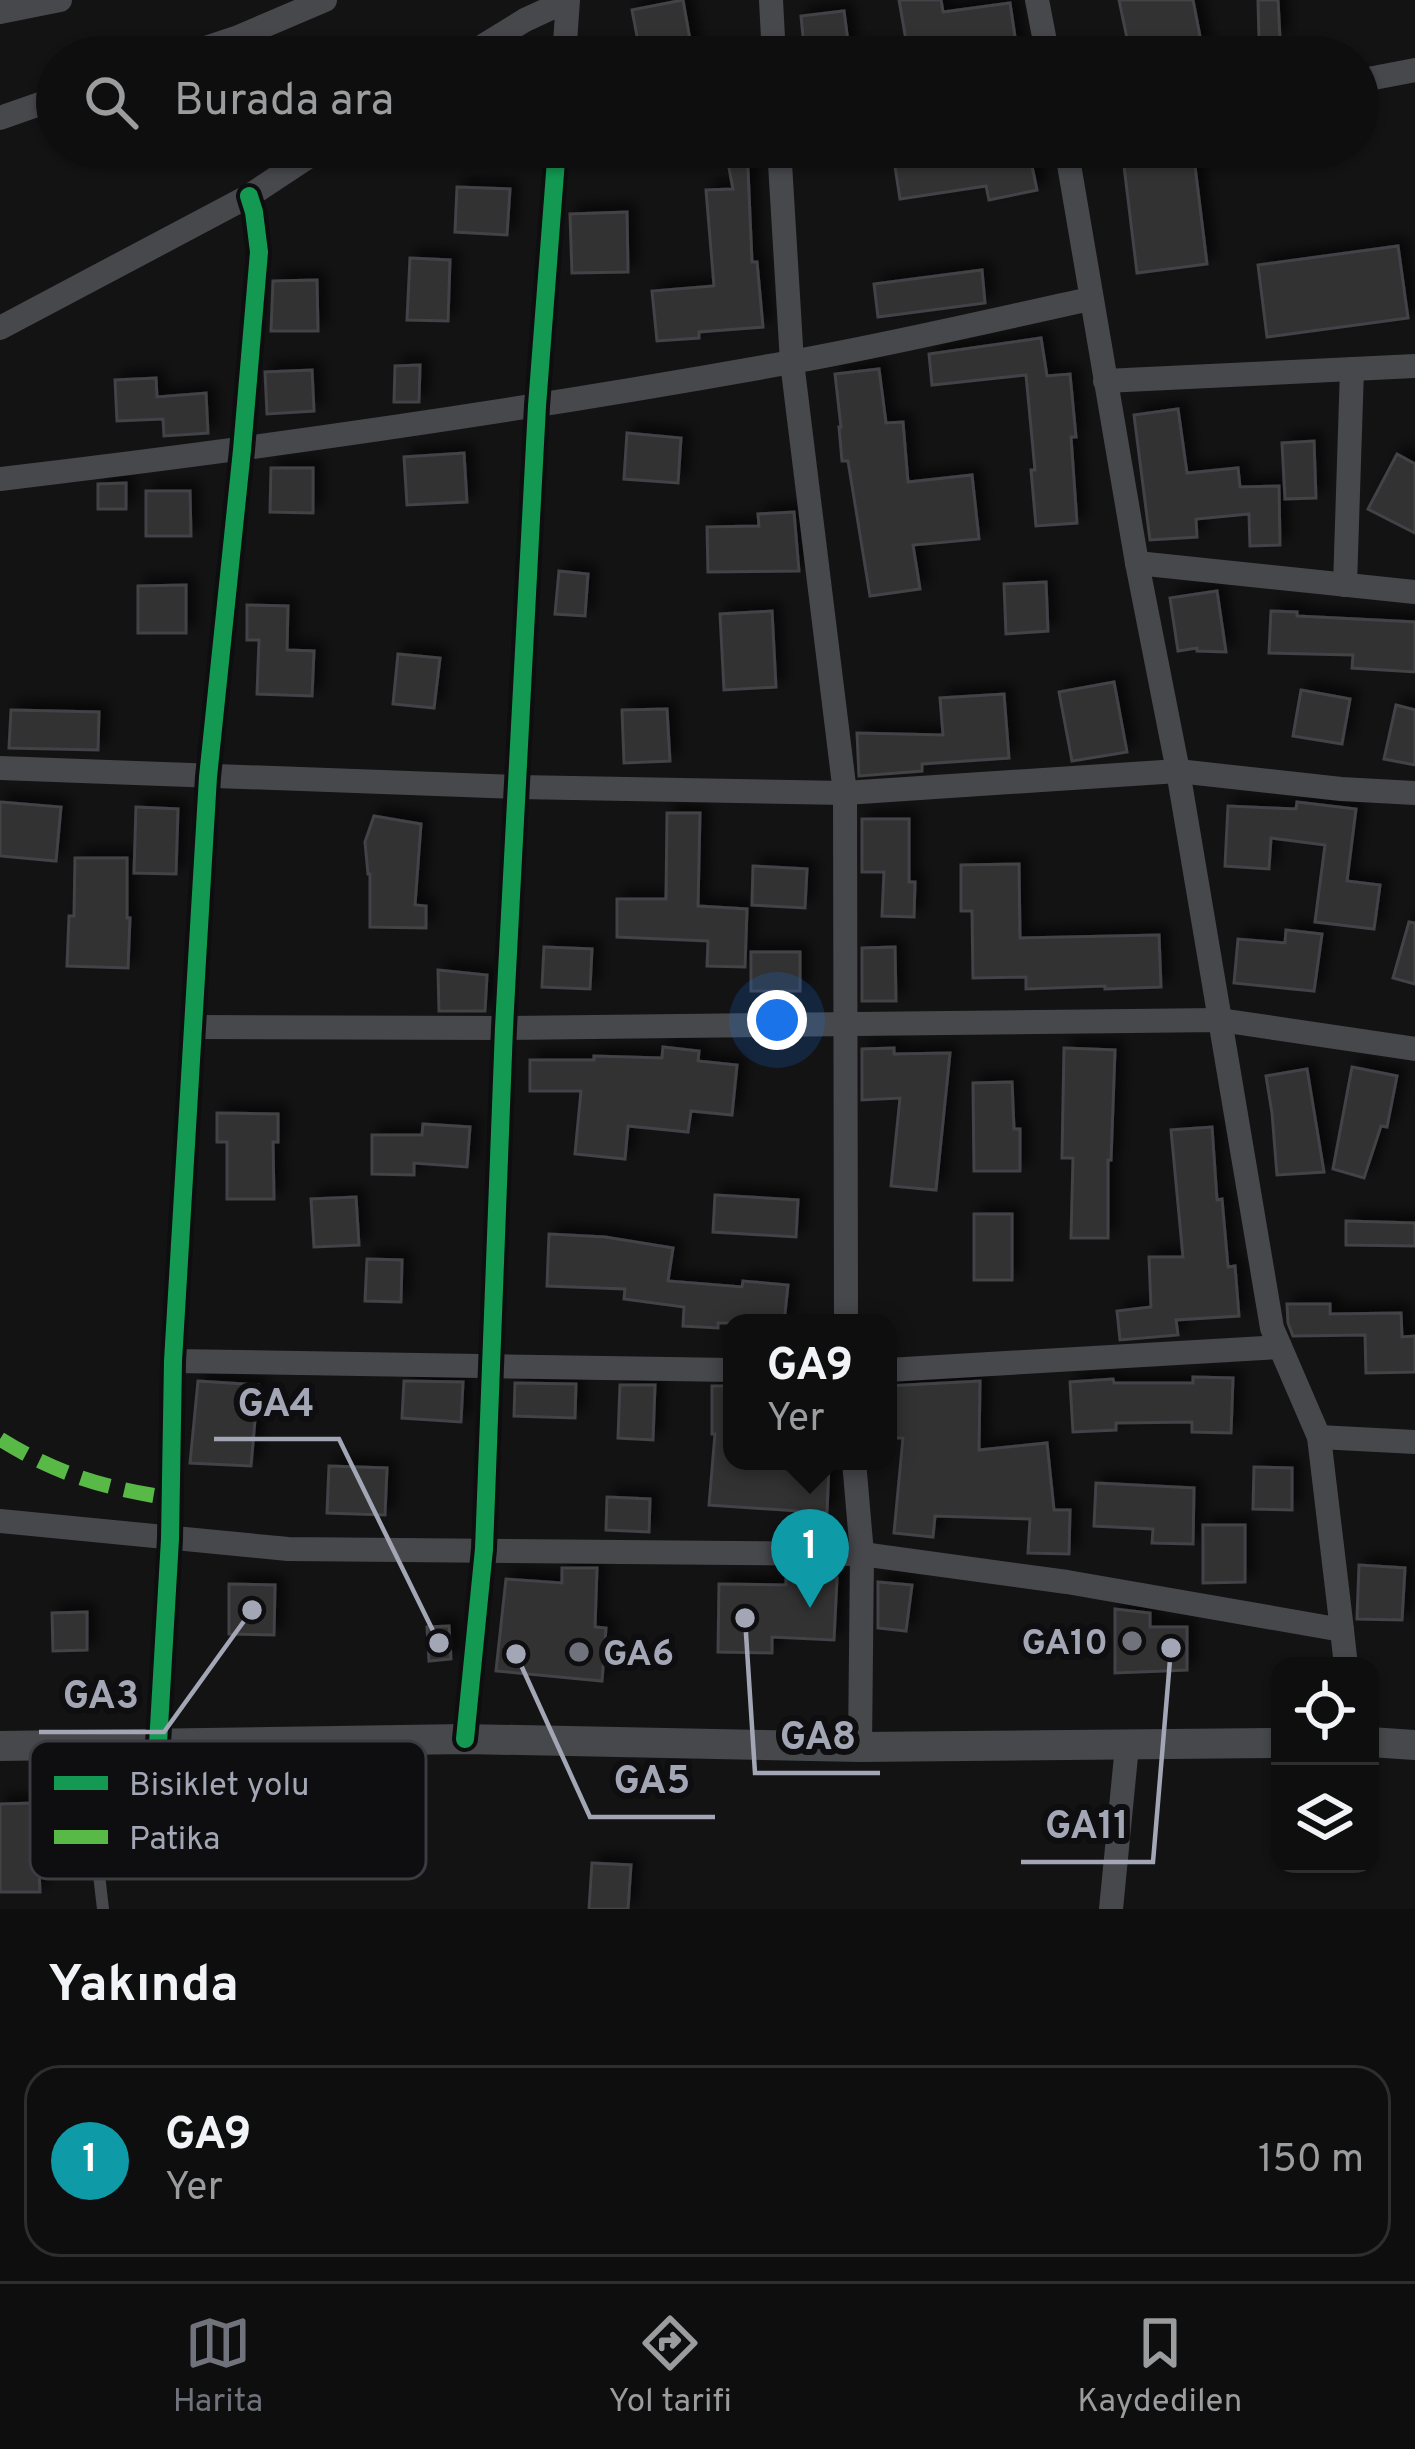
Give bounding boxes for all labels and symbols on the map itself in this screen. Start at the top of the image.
your location [747,990,807,1050]
callout: GA4 [214,1364,339,1439]
text: GA4 [237,1382,315,1431]
pin: 1 [771,1509,849,1608]
place label: GA10 [1021,1622,1108,1668]
marker: GA10 [1119,1628,1145,1654]
place label: GA6 [603,1633,674,1679]
marker: GA6 [566,1639,592,1665]
callout: GA3 [39,1657,164,1732]
text: GA3 [63,1674,139,1723]
callout: GA8 [755,1698,880,1773]
text: GA8 [780,1715,856,1764]
legend [30,1741,426,1879]
callout: GA5 [590,1742,715,1817]
text: GA5 [614,1759,690,1808]
text: Bisiklet yolu [129,1766,310,1808]
callout: GA11 [1021,1787,1153,1862]
text: GA11 [1045,1804,1129,1853]
text: Patika [129,1820,220,1862]

